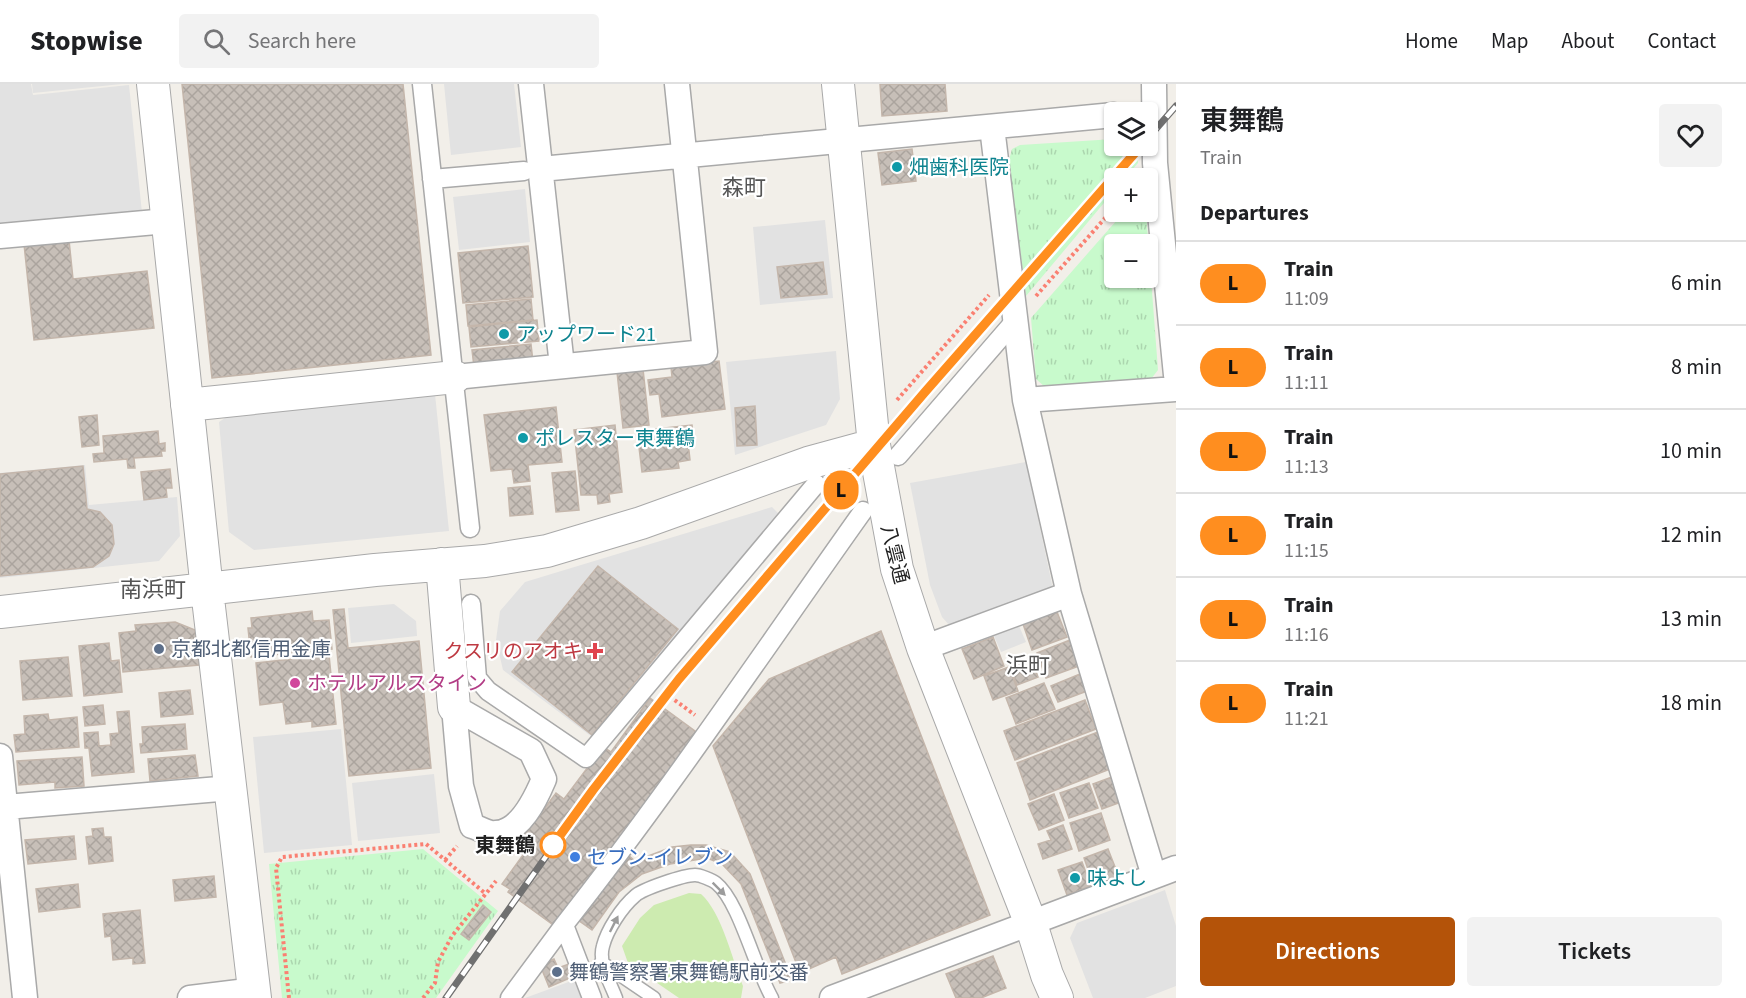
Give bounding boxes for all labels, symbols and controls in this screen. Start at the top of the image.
search box [179,14,599,68]
text: Stopwise [30,21,143,61]
icon: search [200,25,233,58]
text: Search here [248,25,356,57]
text: Home [1405,26,1458,56]
text: Map [1491,26,1529,56]
text: About [1562,26,1614,56]
text: Contact [1647,26,1716,56]
text: 東舞鶴 [1200,101,1284,141]
map controls [1104,102,1158,288]
button: layers [1104,102,1158,156]
button: heart [1659,104,1722,167]
text: Train [1200,144,1242,172]
place label: 畑歯科医院 [909,154,1009,182]
marker: 畑歯科医院 [890,160,904,174]
button: + [1104,168,1158,222]
district label: 森町 [722,172,766,204]
text: Departures [1200,197,1309,229]
button: − [1104,234,1158,288]
text: Train [1284,253,1334,285]
text: 6 min [1671,267,1722,299]
text: L [1228,268,1238,298]
text: 11:09 [1284,285,1329,313]
place label: アップワード21 [516,321,656,349]
marker: アップワード21 [497,327,511,341]
text: Train [1284,337,1334,369]
text: 8 min [1671,351,1722,383]
text: L [1228,352,1238,382]
text: 11:11 [1284,369,1329,397]
text: Train [1284,421,1334,453]
place label: ポレスター東舞鶴 [535,425,695,453]
marker: ポレスター東舞鶴 [516,431,530,445]
text: 10 min [1660,435,1722,467]
text: L [1228,436,1238,466]
text: 11:13 [1284,453,1329,481]
line badge: L [822,470,860,510]
text: L [836,475,846,505]
text: Train [1284,505,1334,537]
text: 12 min [1660,519,1722,551]
text: L [1228,520,1238,550]
street label: 八雲通 [873,522,915,587]
text: 11:15 [1284,537,1329,565]
district label: 南浜町 [120,574,186,606]
text: Train [1284,589,1334,621]
text: 13 min [1660,603,1722,635]
text: L [1228,604,1238,634]
text: 11:16 [1284,621,1329,649]
place label: 京都北都信用金庫 [171,636,331,664]
place label: クスリのアオキ [444,638,583,666]
marker: 京都北都信用金庫 [152,642,166,656]
marker: クスリのアオキ [588,644,602,658]
district label: 浜町 [1006,650,1050,682]
place label: ホテルアルスタイン [307,670,487,698]
text: Train [1284,673,1334,705]
marker: ホテルアルスタイン [288,676,302,690]
text: 18 min [1660,687,1722,719]
text: L [1228,688,1238,718]
text: 11:21 [1284,705,1329,733]
place label: 東舞鶴 [475,832,535,860]
marker: 東舞鶴 [540,832,566,858]
place label: セブン-イレブン [587,844,733,872]
marker: セブン-イレブン [568,850,582,864]
place label: 味よし [1087,865,1147,893]
marker: 味よし [1068,871,1082,885]
one-way arrow [712,881,726,896]
one-way arrow [608,915,618,933]
button: Directions [1200,917,1455,986]
button: Tickets [1467,917,1722,986]
place label: 舞鶴警察署東舞鶴駅前交番 [569,959,809,987]
marker: 舞鶴警察署東舞鶴駅前交番 [550,965,564,979]

